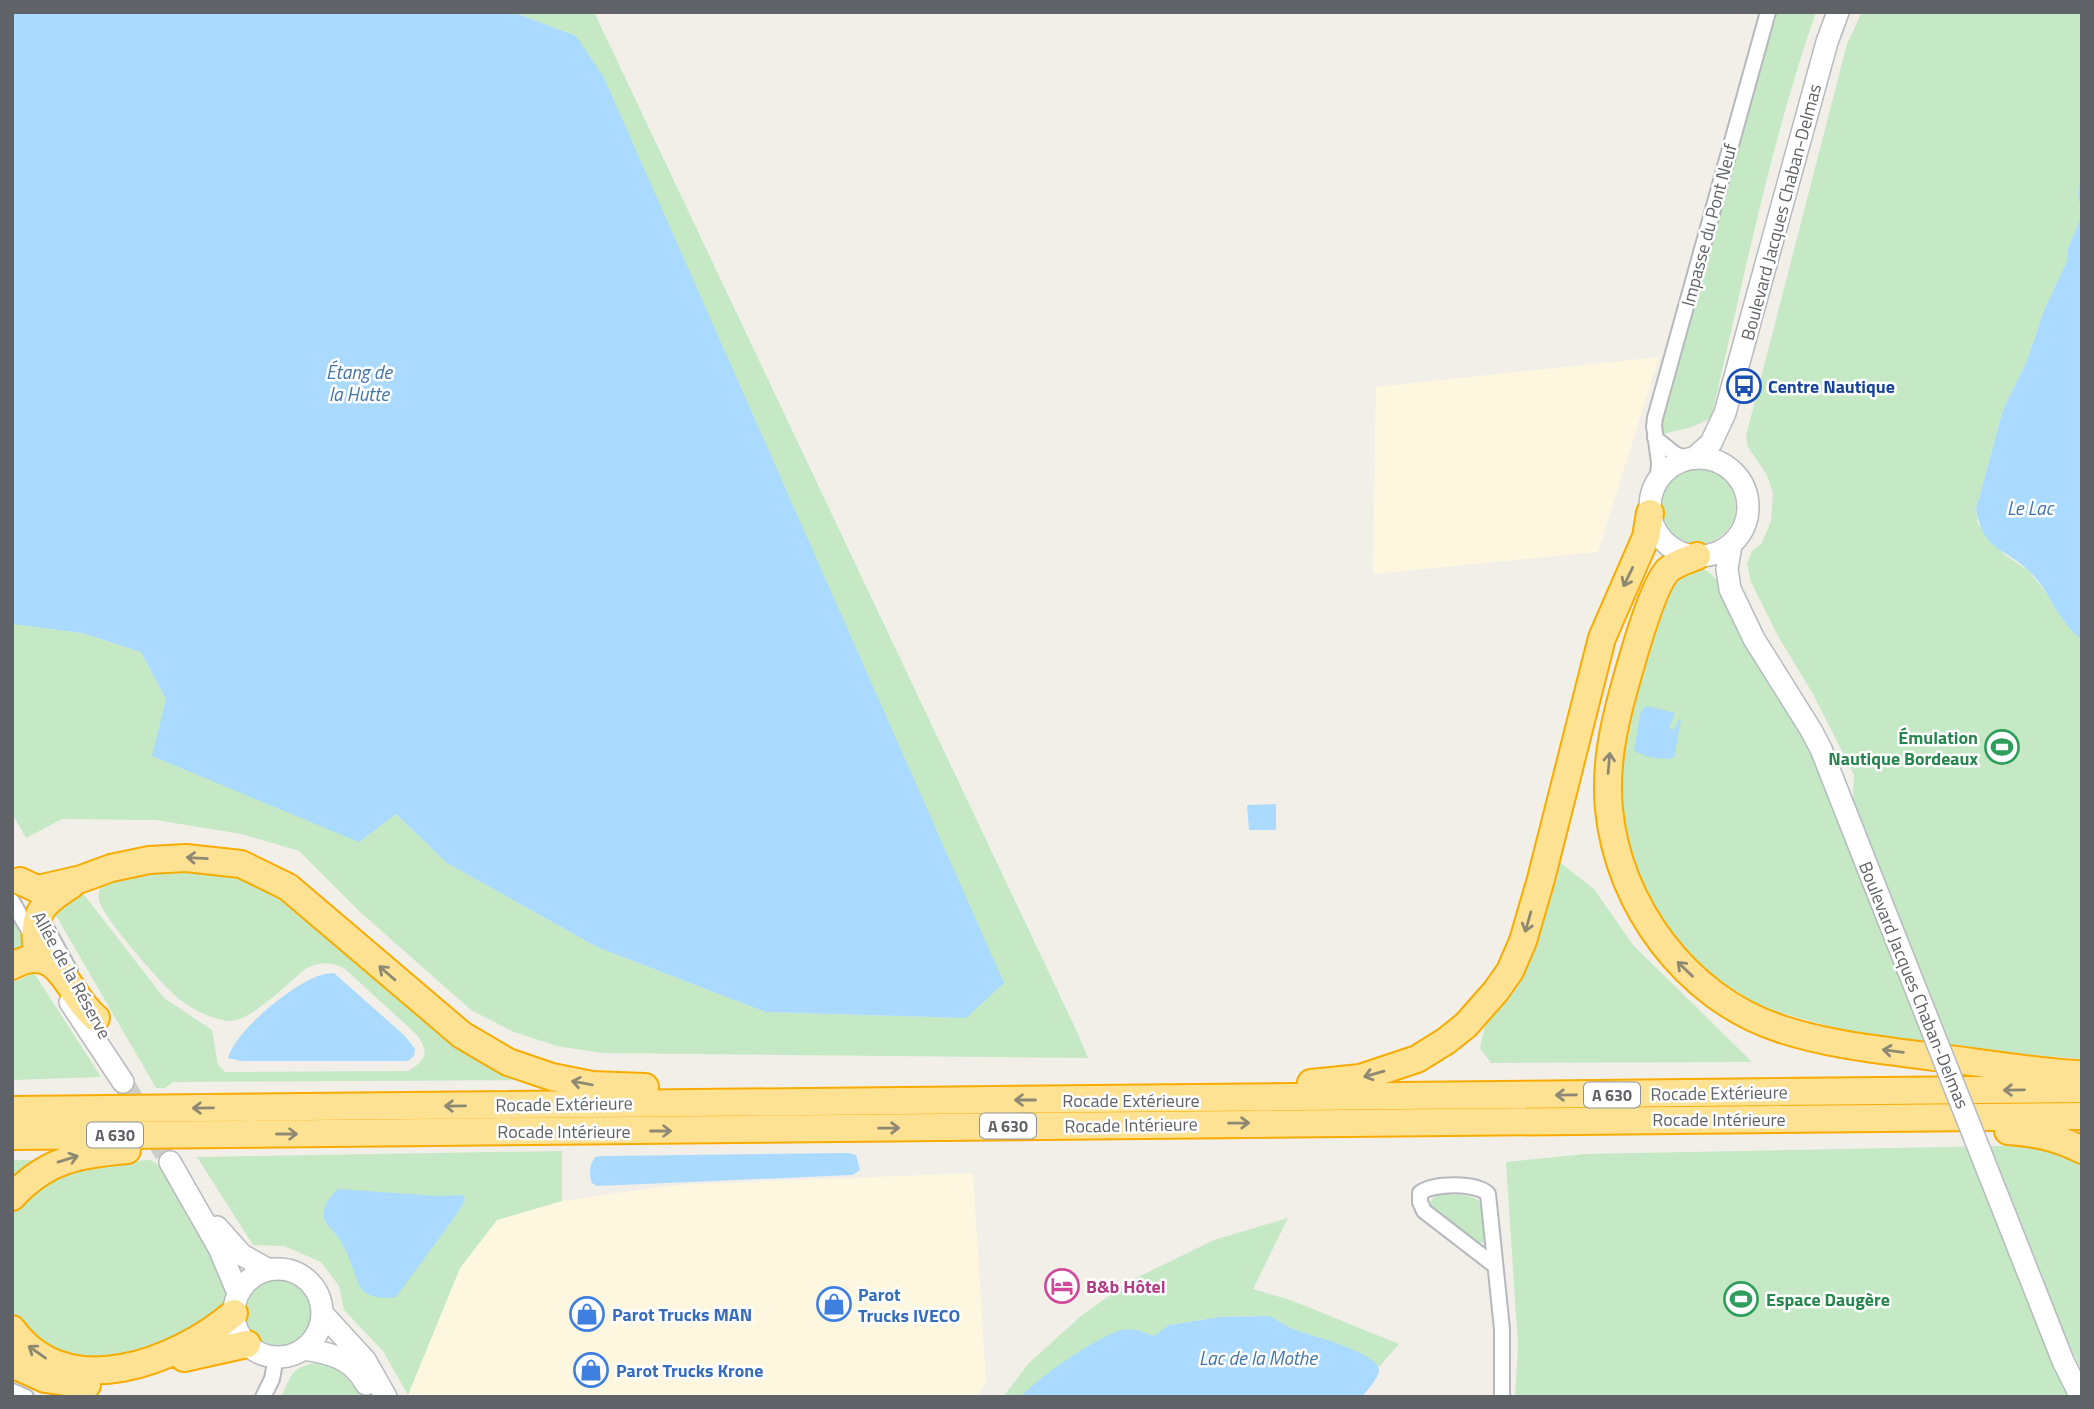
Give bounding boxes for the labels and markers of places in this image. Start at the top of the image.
bus stop icon: Centre Nautique [1725,367,1763,405]
place label: Centre Nautique [1768,373,1895,400]
place label: Émulation Nautique Bordeaux [1828,724,1978,772]
sports icon: Émulation Nautique Bordeaux [1983,728,2021,766]
hotel icon: B&b Hôtel [1043,1267,1081,1305]
place label: B&b Hôtel [1086,1273,1166,1300]
sports icon: Espace Daugère [1722,1280,1760,1318]
place label: Parot Trucks IVECO [858,1281,960,1329]
shop icon: Parot Trucks IVECO [815,1285,853,1323]
place label: Espace Daugère [1766,1286,1890,1313]
shop icon: Parot Trucks MAN [568,1295,606,1333]
place label: Parot Trucks MAN [612,1301,752,1328]
shop icon: Parot Trucks Krone [572,1351,610,1389]
place label: Parot Trucks Krone [616,1357,763,1384]

